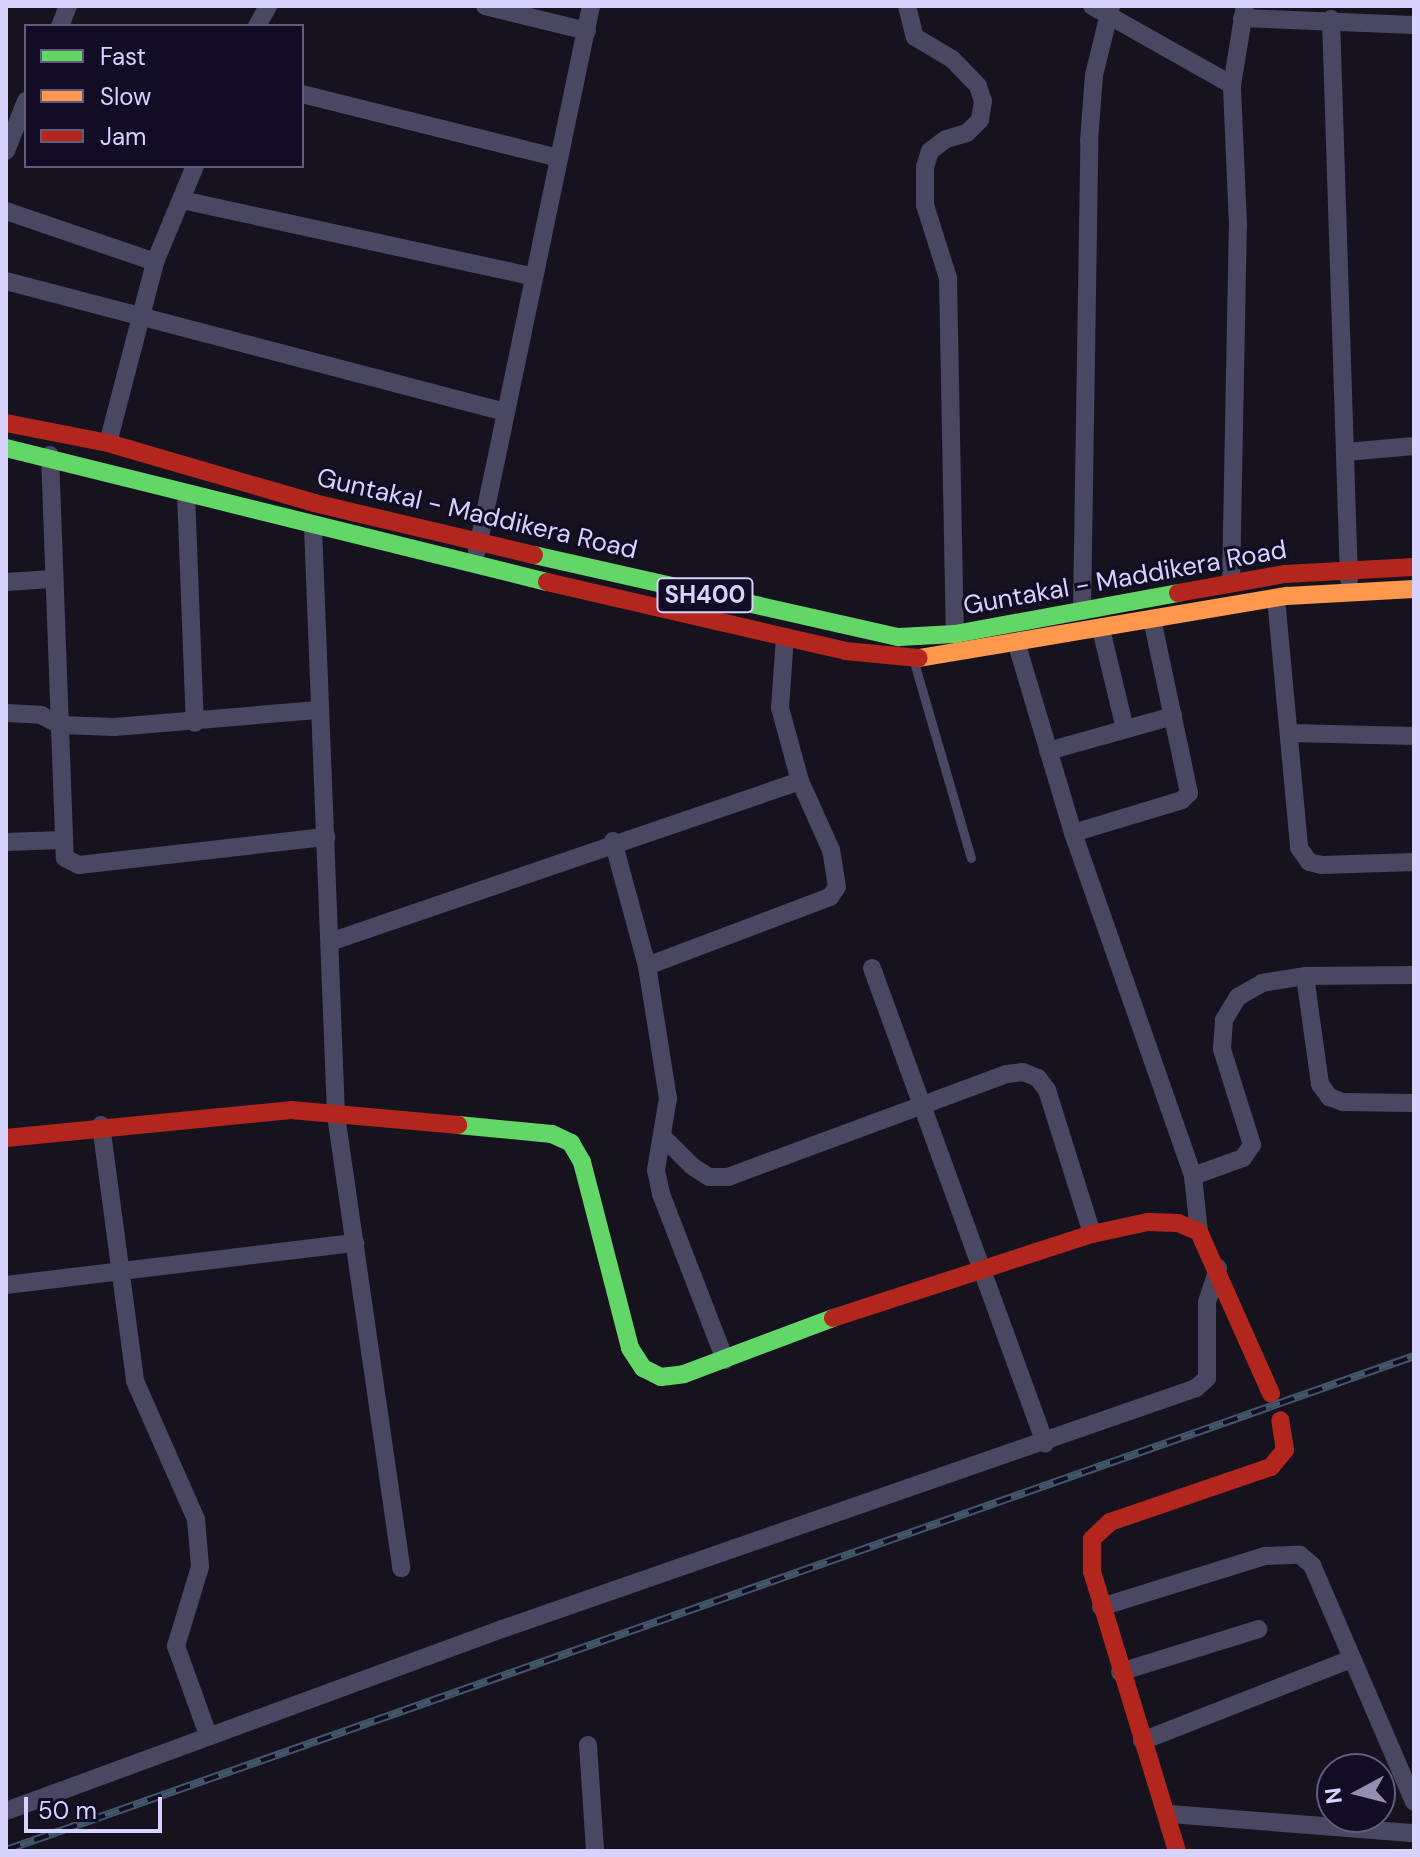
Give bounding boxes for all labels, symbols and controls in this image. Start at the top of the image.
legend [24,24,304,168]
text: Fast [100,41,146,72]
text: Slow [100,81,151,112]
text: Jam [100,121,146,152]
street label: Guntakal - Maddikera Road [314,462,640,566]
street label: Guntakal - Maddikera Road [961,534,1289,622]
road number: SH400 [655,575,755,615]
north arrow [1316,1753,1396,1833]
scale bar [28,1781,166,1831]
text: N [1318,1786,1349,1805]
text: 50 m [38,1795,97,1826]

